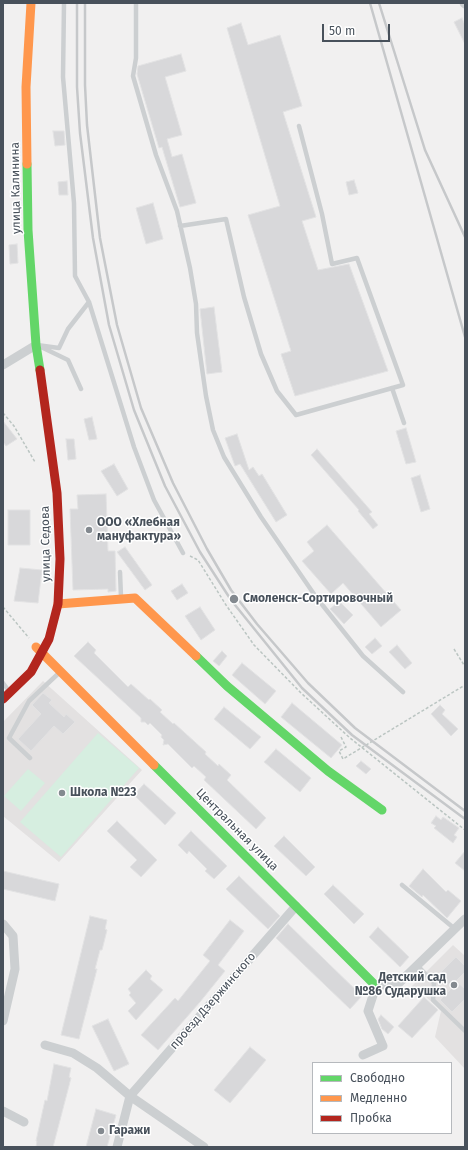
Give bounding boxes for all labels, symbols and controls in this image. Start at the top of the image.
scale bar [324,16,392,42]
text: 50 m [329,24,355,38]
street label: улица Калинина [8,142,24,234]
street label: улица Седова [38,506,54,582]
place label: ООО «Хлебная мануфактура» [97,516,181,544]
marker: ООО «Хлебная мануфактура» [84,525,94,535]
place label: Смоленск-Сортировочный [243,592,393,606]
marker: Смоленск-Сортировочный [228,593,240,605]
place label: Школа №23 [70,786,136,800]
street label: Центральная улица [193,786,281,874]
marker: Школа №23 [57,788,67,798]
street label: проезд Дзержинского [167,950,259,1052]
place label: Детский сад №86 Сударушка [355,971,446,999]
marker: Детский сад №86 Сударушка [449,980,459,990]
legend [312,1062,452,1134]
text: Свободно [350,1071,405,1085]
text: Медленно [350,1091,407,1105]
text: Пробка [350,1111,392,1125]
place label: Гаражи [109,1124,150,1138]
marker: Гаражи [96,1126,106,1136]

